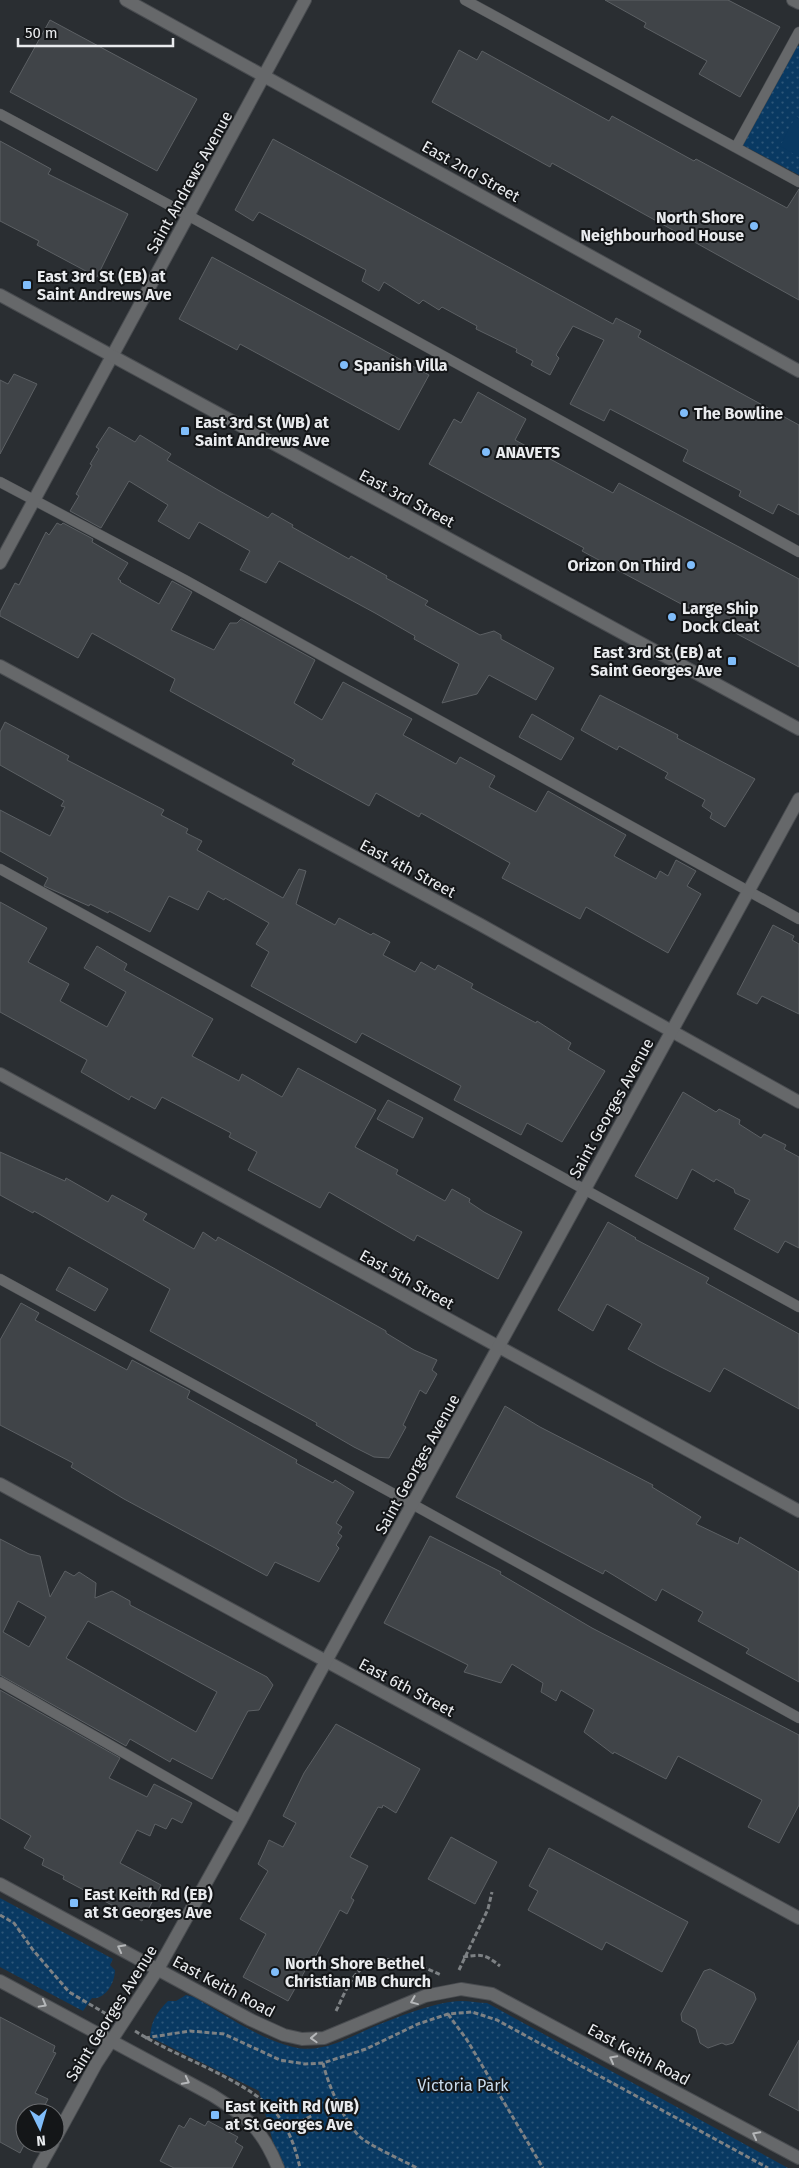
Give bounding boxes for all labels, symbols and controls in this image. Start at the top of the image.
scale bar [18,15,172,47]
text: 50 m [25,24,58,42]
street label: Saint Andrews Avenue [142,108,237,257]
street label: East 2nd Street [419,137,523,206]
place label: North Shore Neighbourhood House [581,208,744,245]
marker: North Shore Neighbourhood House [748,220,760,232]
place label: East 3rd St (EB) at Saint Andrews Ave [37,267,172,304]
marker: East 3rd St (EB) at Saint Andrews Ave [21,279,33,291]
place label: Spanish Villa [354,356,448,375]
marker: Spanish Villa [338,359,350,371]
place label: The Bowline [694,404,783,423]
marker: The Bowline [678,407,690,419]
place label: East 3rd St (WB) at Saint Andrews Ave [195,413,330,450]
marker: East 3rd St (WB) at Saint Andrews Ave [179,425,191,437]
place label: ANAVETS [495,443,560,462]
marker: ANAVETS [480,446,492,458]
street label: East 3rd Street [356,465,458,532]
place label: Orizon On Third [567,556,681,575]
marker: Orizon On Third [685,559,697,571]
place label: Large Ship Dock Cleat [682,599,760,636]
marker: Large Ship Dock Cleat [666,611,678,623]
place label: East 3rd St (EB) at Saint Georges Ave [590,643,723,680]
marker: East 3rd St (EB) at Saint Georges Ave [726,655,738,667]
street label: East 4th Street [357,835,459,902]
street label: Saint Georges Avenue [565,1035,658,1182]
street label: East 5th Street [356,1246,458,1313]
street label: Saint Georges Avenue [371,1391,464,1538]
street label: East 6th Street [356,1654,458,1721]
place label: East Keith Rd (EB) at St Georges Ave [84,1885,213,1922]
marker: East Keith Rd (EB) at St Georges Ave [68,1897,80,1909]
street label: Saint Georges Avenue [62,1942,161,2085]
one-way arrow [117,1945,126,1955]
street label: East Keith Road [169,1951,278,2021]
place label: North Shore Bethel Christian MB Church [285,1954,431,1991]
marker: North Shore Bethel Christian MB Church [269,1966,281,1978]
one-way arrow [410,1995,419,2005]
one-way arrow [37,1998,46,2008]
street label: East Keith Road [584,2019,693,2089]
one-way arrow [309,2033,317,2044]
one-way arrow [609,2055,618,2065]
one-way arrow [181,2075,190,2085]
park label: Victoria Park [417,2076,509,2095]
place label: East Keith Rd (WB) at St Georges Ave [225,2097,359,2134]
north arrow [15,2103,65,2153]
marker: East Keith Rd (WB) at St Georges Ave [209,2109,221,2121]
one-way arrow [752,2131,761,2141]
text: N [36,2132,46,2149]

